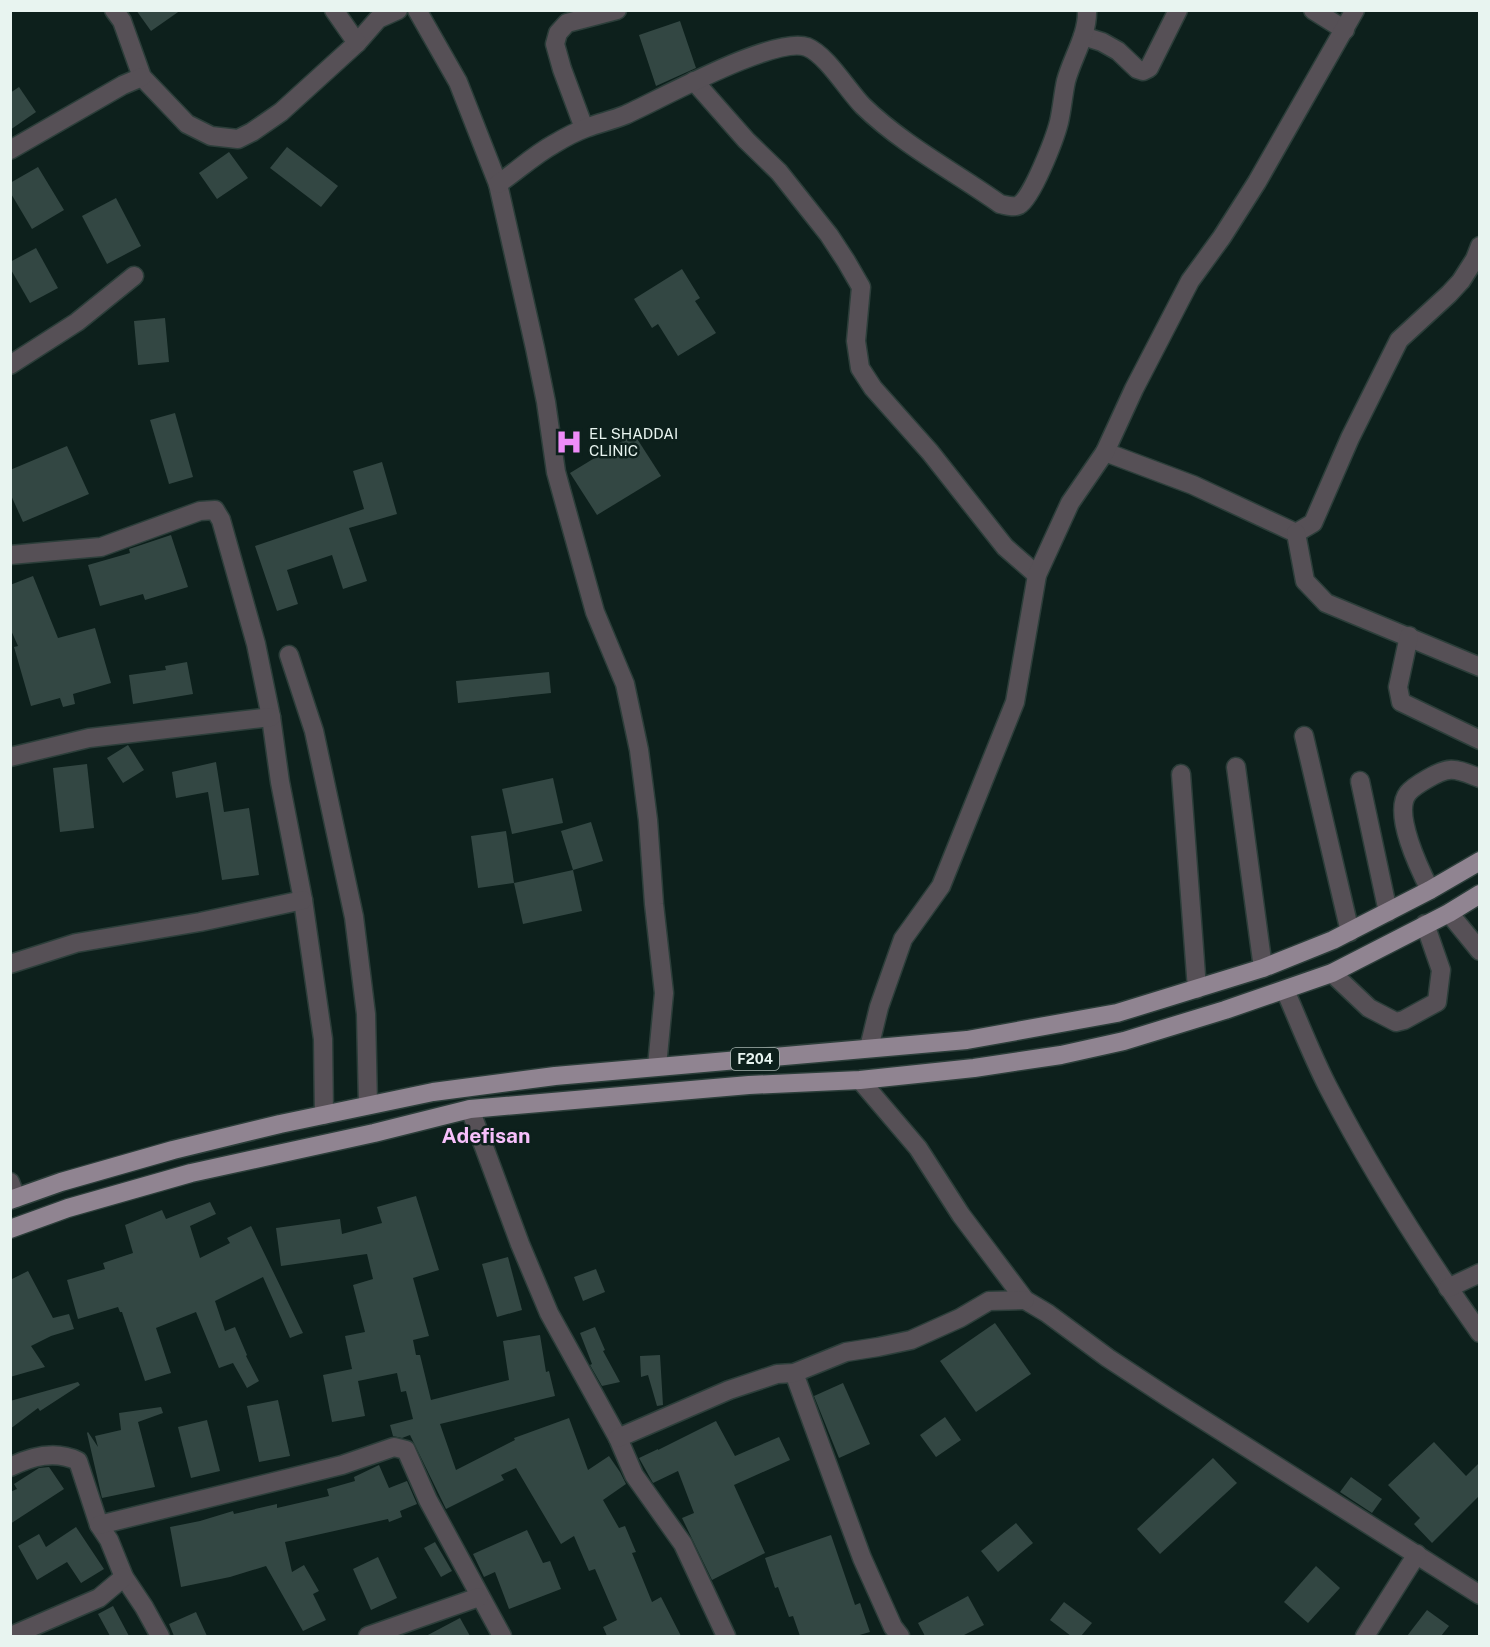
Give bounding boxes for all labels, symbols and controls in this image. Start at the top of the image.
place label: EL SHADDAI CLINIC [589,425,678,459]
hospital icon: EL SHADDAI CLINIC [554,427,584,457]
road number: F204 [731,1048,779,1070]
district label: Adefisan [442,1123,530,1148]

